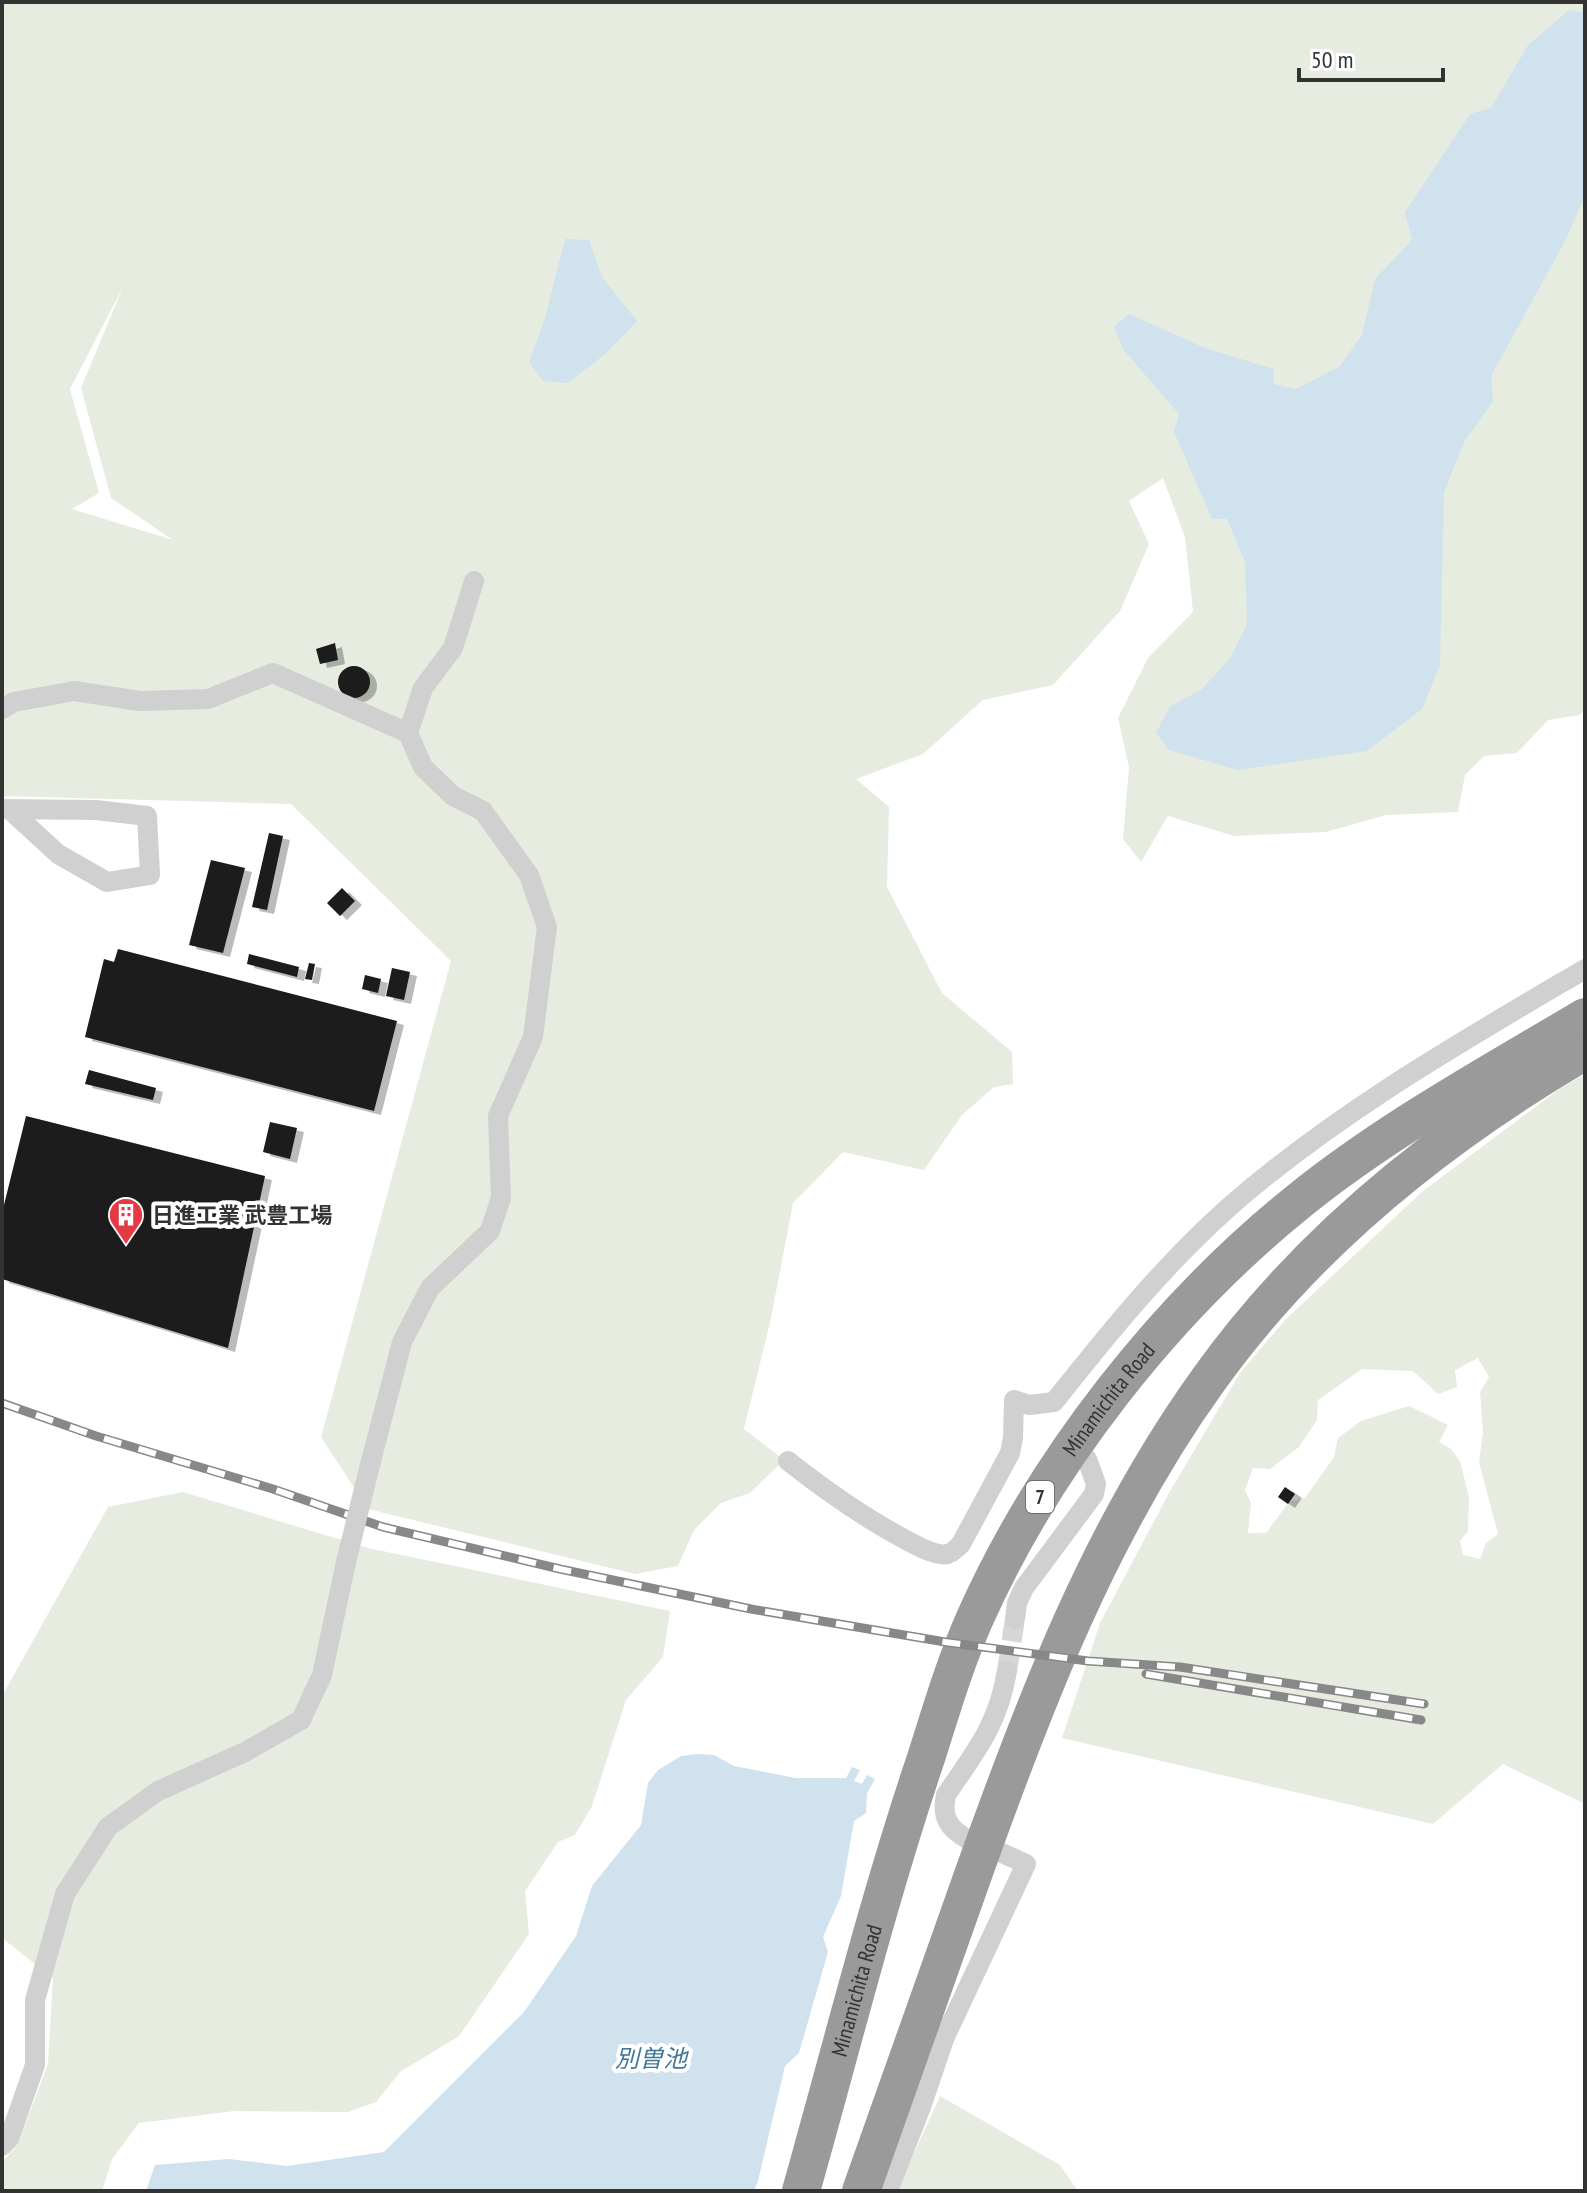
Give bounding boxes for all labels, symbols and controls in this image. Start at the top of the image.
scale bar [1299,32,1443,82]
text: 50 m [1311,44,1353,75]
building icon: 日進工業 武豊工場 [107,1196,145,1246]
place label: 日進工業 武豊工場 [152,1201,333,1229]
street label: Minamichita Road [1056,1337,1161,1461]
road number: 7 [1026,1481,1054,1513]
street label: Minamichita Road [825,1921,888,2060]
water label: 別曽池 [615,2043,689,2074]

